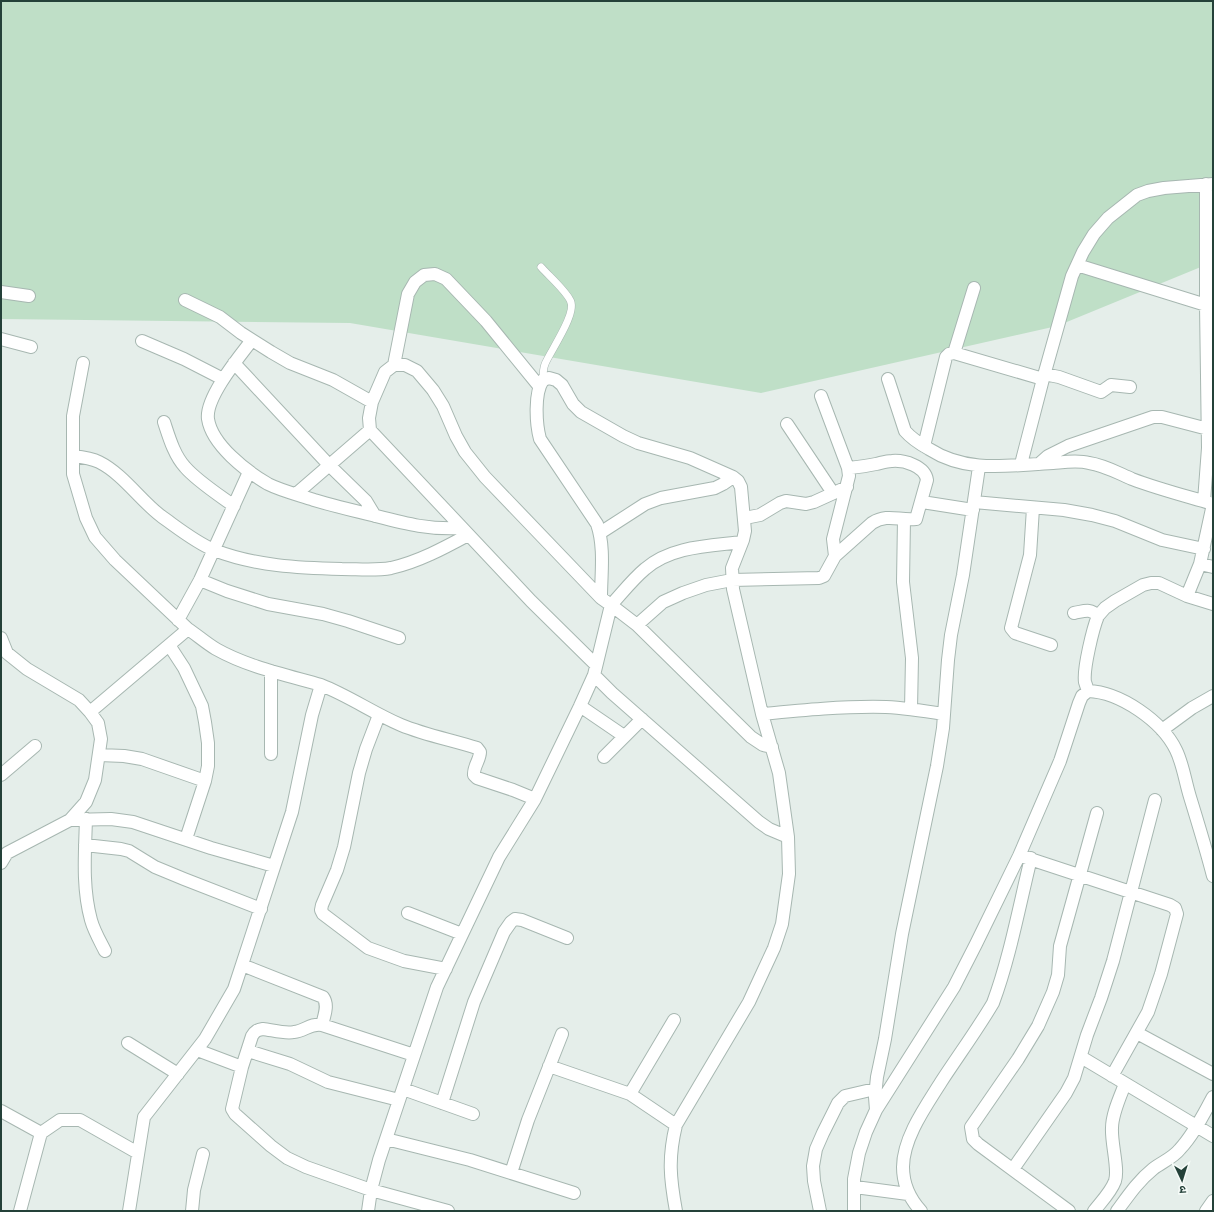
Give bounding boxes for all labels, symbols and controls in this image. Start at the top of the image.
north arrow [1162,1160,1202,1200]
text: उ [1178,1183,1186,1196]

